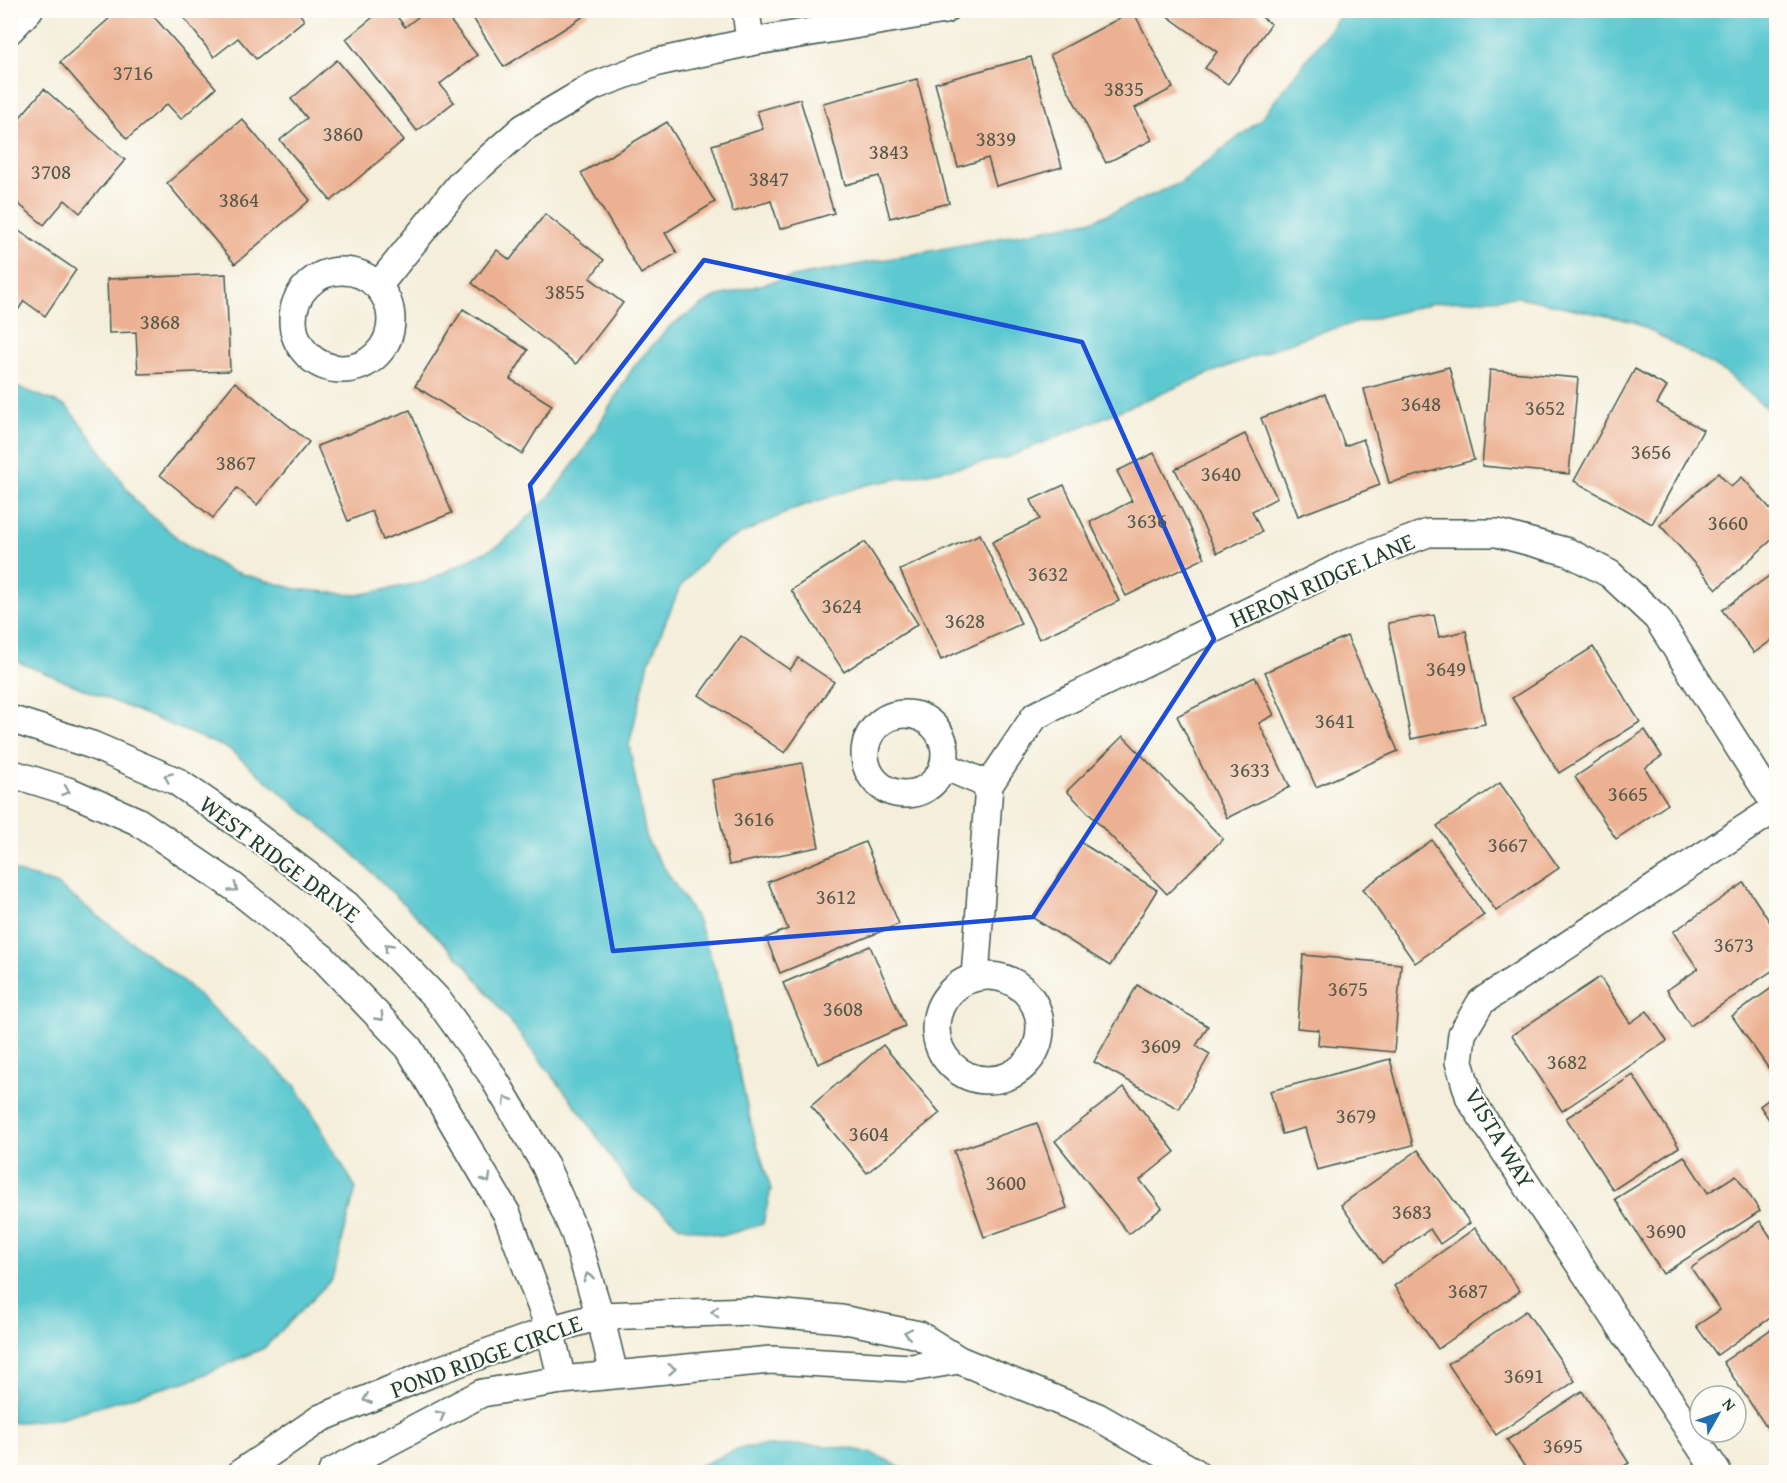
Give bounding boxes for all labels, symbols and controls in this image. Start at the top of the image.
house number: 3716 [113,57,153,88]
house number: 3835 [1104,73,1144,104]
house number: 3860 [323,118,363,149]
house number: 3839 [976,123,1016,154]
house number: 3843 [869,136,909,167]
house number: 3708 [31,156,71,187]
house number: 3847 [749,163,789,194]
house number: 3864 [219,184,259,215]
house number: 3855 [545,276,585,307]
house number: 3868 [140,306,180,337]
house number: 3648 [1401,388,1441,419]
house number: 3652 [1525,392,1565,423]
house number: 3656 [1631,436,1671,467]
house number: 3867 [216,447,256,478]
house number: 3640 [1201,458,1241,489]
house number: 3636 [1127,505,1167,536]
house number: 3660 [1708,507,1748,538]
street label: HERON RIDGE LANE [1224,524,1420,636]
house number: 3632 [1028,558,1068,589]
house number: 3624 [822,590,862,621]
house number: 3628 [945,605,985,636]
house number: 3649 [1426,653,1466,684]
house number: 3641 [1315,705,1355,736]
house number: 3633 [1230,754,1270,785]
one-way arrow [163,773,174,785]
house number: 3665 [1608,778,1648,809]
one-way arrow [60,784,71,796]
street label: WEST RIDGE DRIVE [192,787,368,931]
house number: 3616 [734,803,774,834]
house number: 3667 [1488,829,1528,860]
one-way arrow [228,881,239,892]
house number: 3612 [816,881,856,912]
house number: 3673 [1714,929,1754,960]
one-way arrow [384,943,395,954]
house number: 3675 [1328,973,1368,1004]
house number: 3608 [823,993,863,1024]
one-way arrow [372,1010,383,1021]
house number: 3609 [1141,1030,1181,1061]
house number: 3682 [1547,1046,1587,1077]
street label: VISTA WAY [1456,1081,1544,1195]
one-way arrow [503,1096,514,1106]
house number: 3679 [1336,1100,1376,1131]
house number: 3604 [849,1118,889,1149]
house number: 3600 [986,1167,1026,1198]
one-way arrow [479,1173,491,1183]
house number: 3683 [1392,1196,1432,1227]
house number: 3690 [1646,1215,1686,1246]
one-way arrow [583,1272,595,1283]
house number: 3687 [1448,1275,1488,1306]
street label: POND RIDGE CIRCLE [385,1305,587,1407]
one-way arrow [710,1305,719,1318]
one-way arrow [903,1327,913,1340]
house number: 3691 [1504,1360,1544,1391]
one-way arrow [668,1363,677,1376]
north arrow [1688,1384,1748,1444]
one-way arrow [362,1392,373,1404]
text: N [1717,1393,1742,1416]
one-way arrow [435,1410,446,1422]
house number: 3695 [1543,1430,1583,1461]

